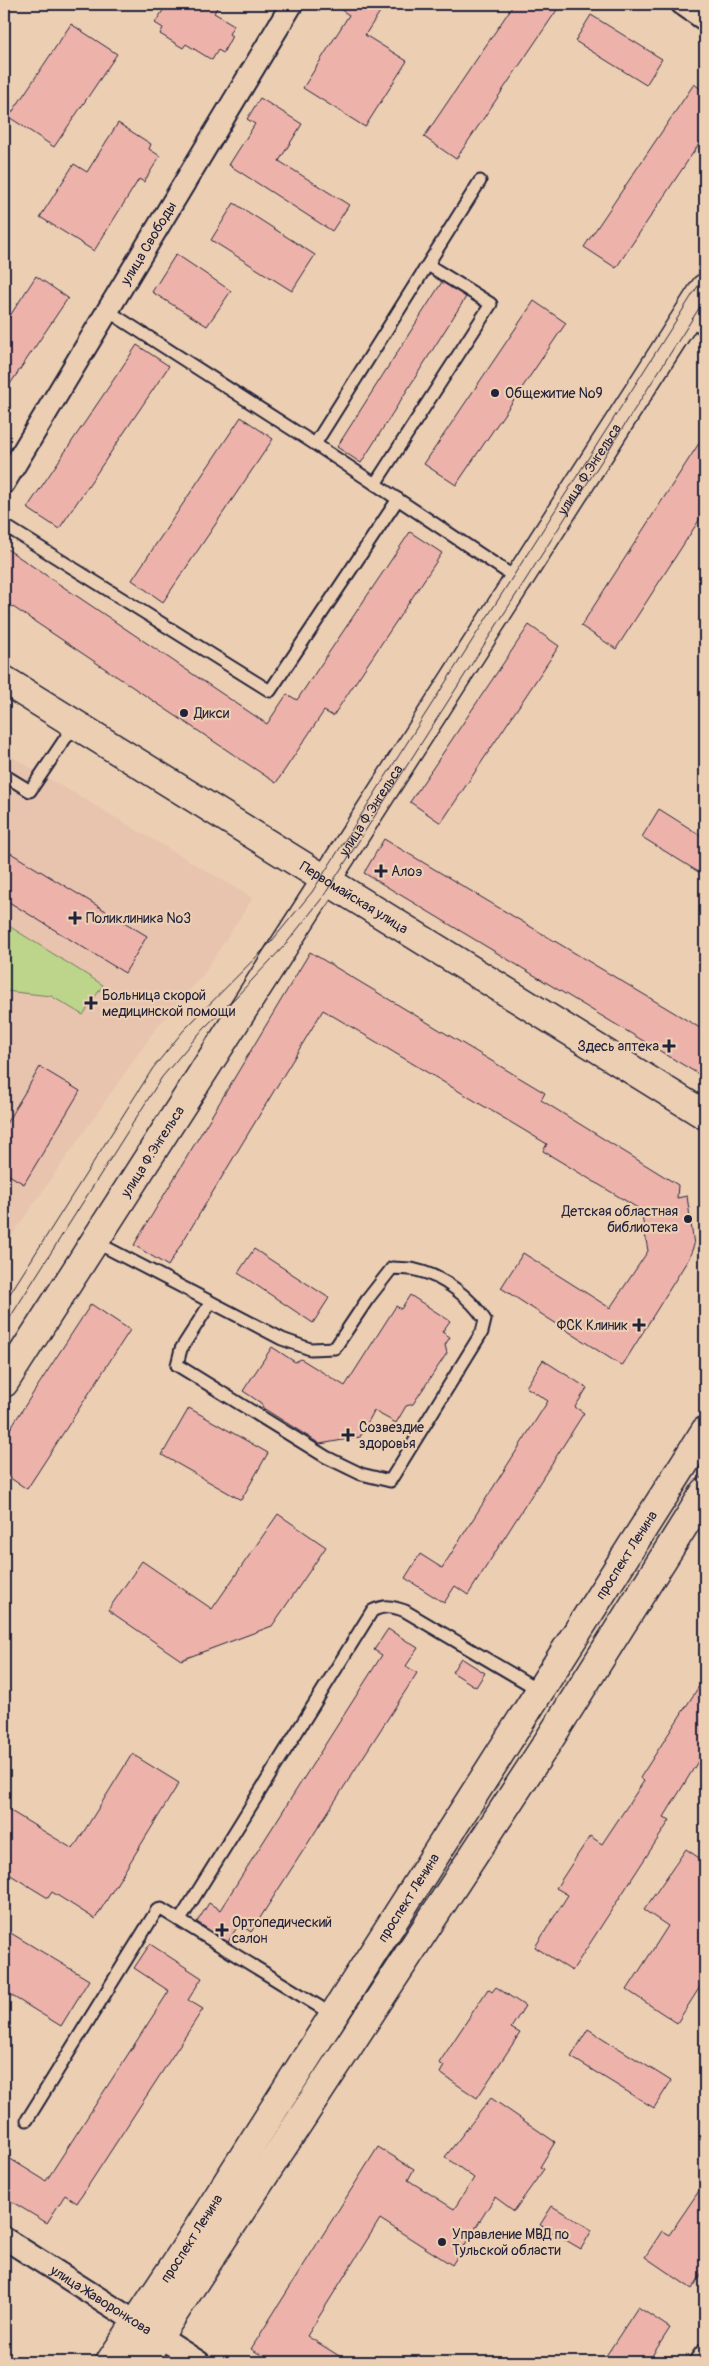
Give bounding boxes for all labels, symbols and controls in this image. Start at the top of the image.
street label: улица Свободы [117,199,180,289]
place label: Общежитие №9 [505,385,603,402]
marker: Общежитие №9 [489,387,501,399]
street label: улица Ф.Энгельса [553,421,625,519]
place label: Дикси [193,705,229,722]
marker: Дикси [178,707,190,719]
street label: улица Ф.Энгельса [335,762,407,860]
street label: Первомайская улица [297,858,411,938]
place label: Алоэ [391,863,423,880]
marker: Алоэ [375,865,387,877]
place label: Поликлиника №3 [86,910,191,927]
marker: Поликлиника №3 [68,911,82,925]
place label: Больница скорой медицинской помощи [102,987,235,1020]
marker: Больница скорой медицинской помощи [84,996,98,1010]
place label: Здесь аптека [577,1038,659,1055]
marker: Здесь аптека [663,1040,675,1052]
street label: улица Ф.Энгельса [117,1103,188,1201]
place label: Детская областная библиотека [561,1203,678,1236]
marker: Детская областная библиотека [682,1213,694,1225]
place label: ФСК Клиник [557,1317,628,1334]
marker: ФСК Клиник [632,1318,646,1332]
place label: Созвездие здоровья [359,1419,424,1452]
marker: Созвездие здоровья [341,1428,355,1442]
street label: проспект Ленина [592,1508,661,1603]
street label: проспект Ленина [374,1850,443,1945]
place label: Ортопедический салон [232,1914,332,1947]
marker: Ортопедический салон [216,1924,228,1936]
street label: проспект Ленина [157,2191,226,2286]
place label: Управление МВД по Тульской области [452,2226,570,2259]
marker: Управление МВД по Тульской области [436,2236,448,2248]
street label: улица Жаворонкова [46,2261,155,2339]

